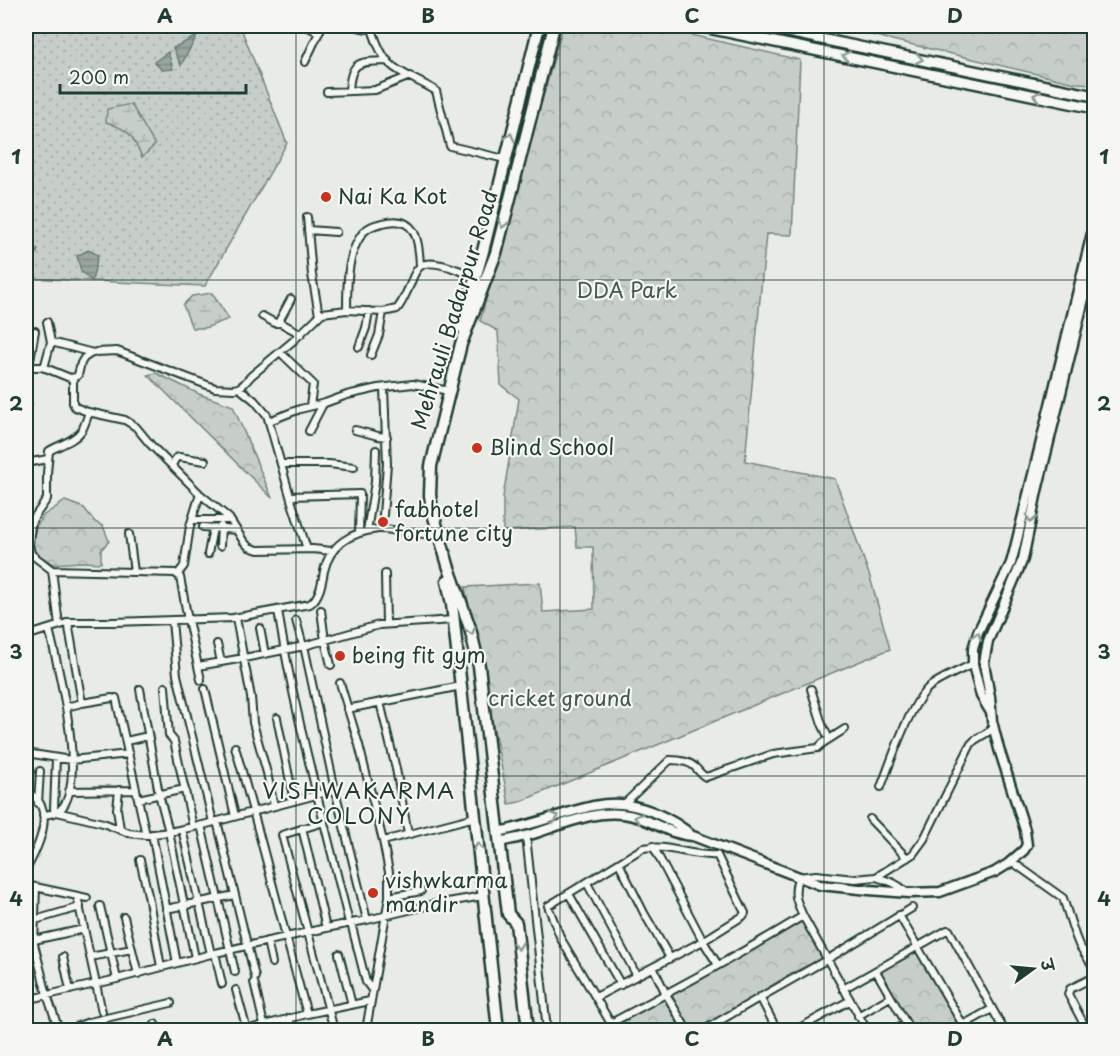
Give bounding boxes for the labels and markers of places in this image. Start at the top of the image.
place label: Nai Ka Kot [338,179,447,211]
marker: Nai Ka Kot [319,190,333,204]
place label: Blind School [489,430,614,462]
marker: Blind School [470,441,484,455]
place label: fabhotel fortune city [395,492,513,548]
marker: fabhotel fortune city [376,515,390,529]
place label: being fit gym [352,638,486,670]
marker: being fit gym [333,649,347,663]
place label: vishwkarma mandir [385,863,508,919]
marker: vishwkarma mandir [366,886,380,900]

